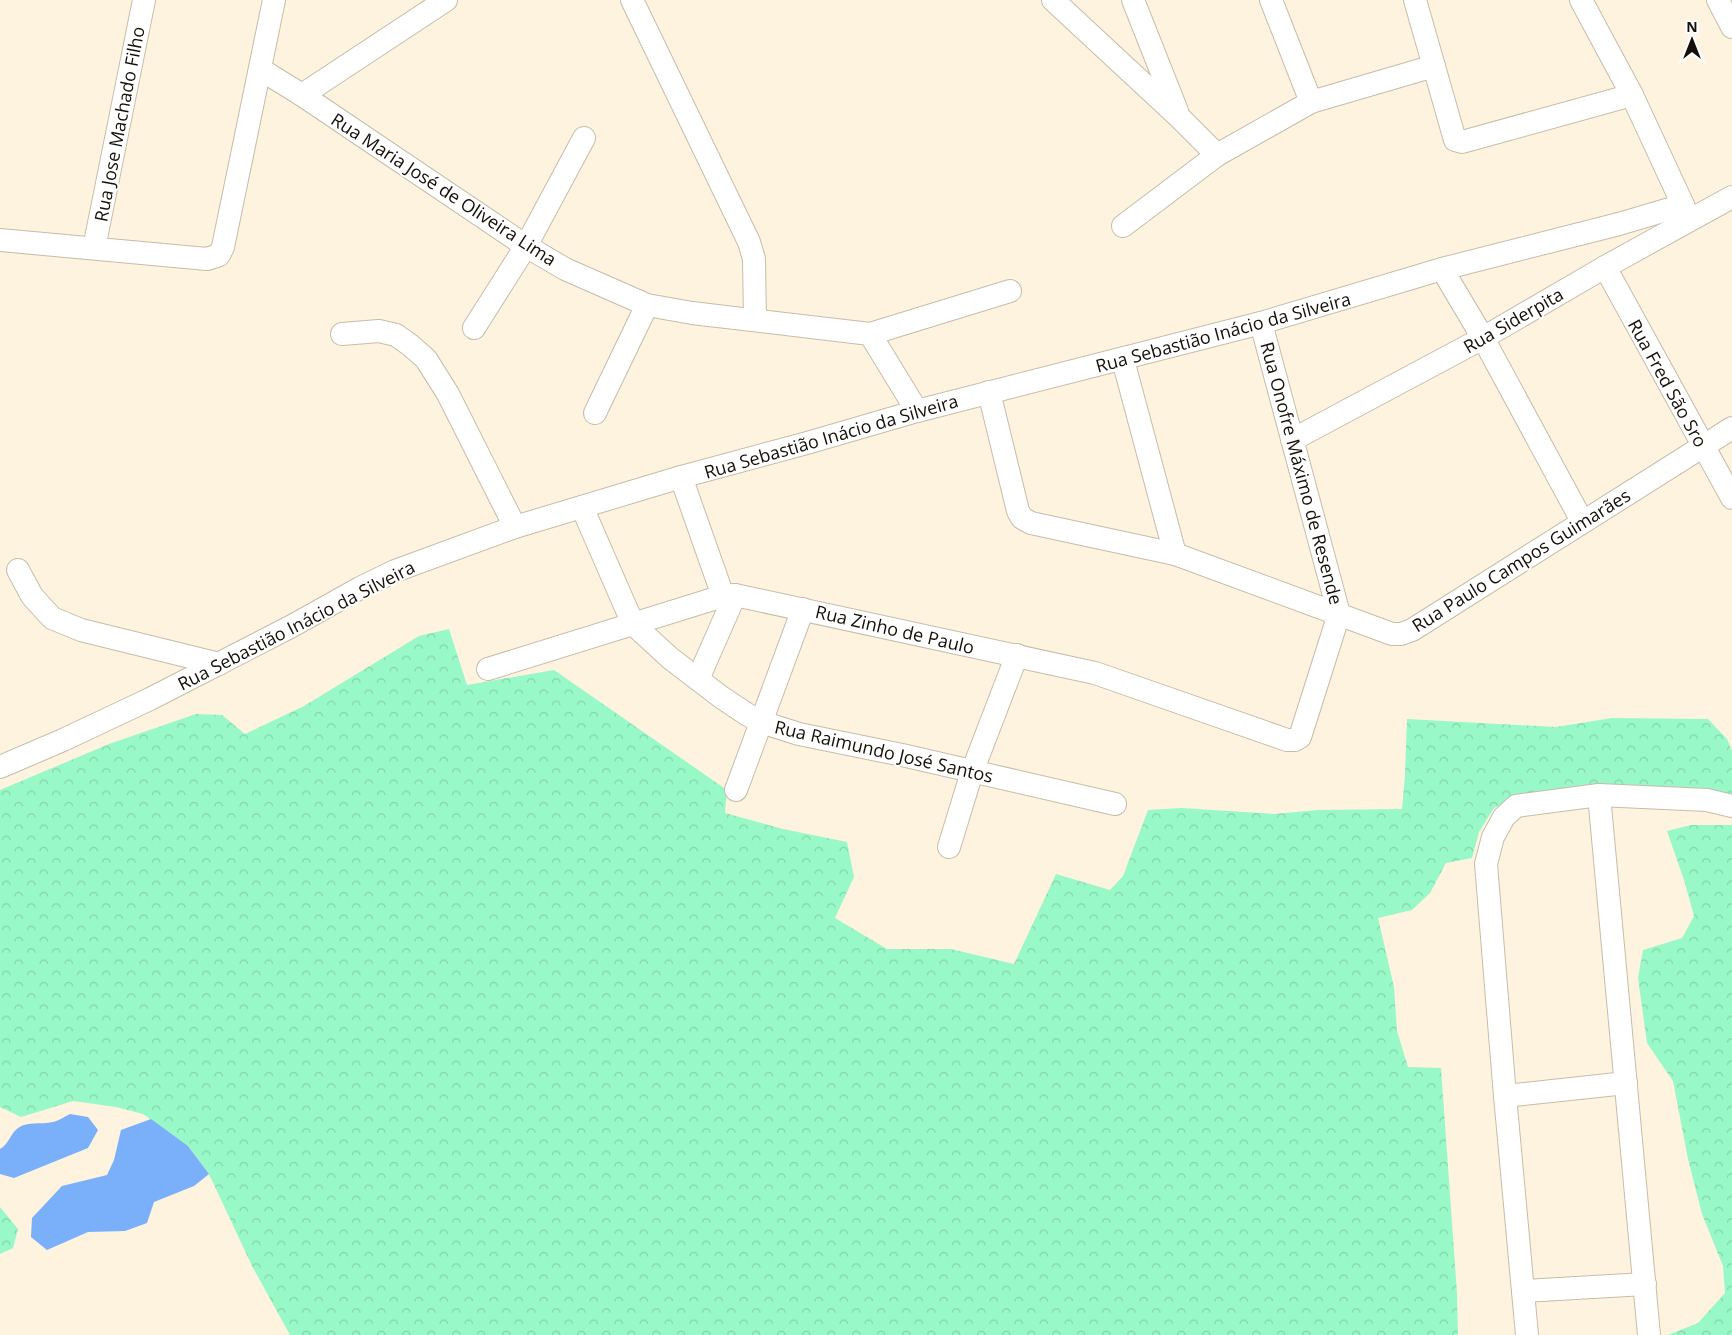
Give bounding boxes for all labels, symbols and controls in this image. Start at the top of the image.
north arrow [1667,15,1717,65]
text: N [1686,17,1698,36]
street label: Rua Jose Machado Filho [88,24,150,224]
street label: Rua Maria José de Oliveira Lima [327,107,561,271]
street label: Rua Siderpita [1459,282,1567,358]
street label: Rua Sebastião Inácio da Silveira [1093,286,1353,378]
street label: Rua Fred São Sro [1623,315,1713,451]
street label: Rua Onofre Máximo de Resende [1255,339,1349,607]
street label: Rua Sebastião Inácio da Silveira [701,388,961,484]
street label: Rua Paulo Campos Guimarães [1407,483,1635,637]
street label: Rua Sebastião Inácio da Silveira [173,555,419,695]
street label: Rua Zinho de Paulo [813,599,977,659]
street label: Rua Raimundo José Santos [772,714,996,788]

